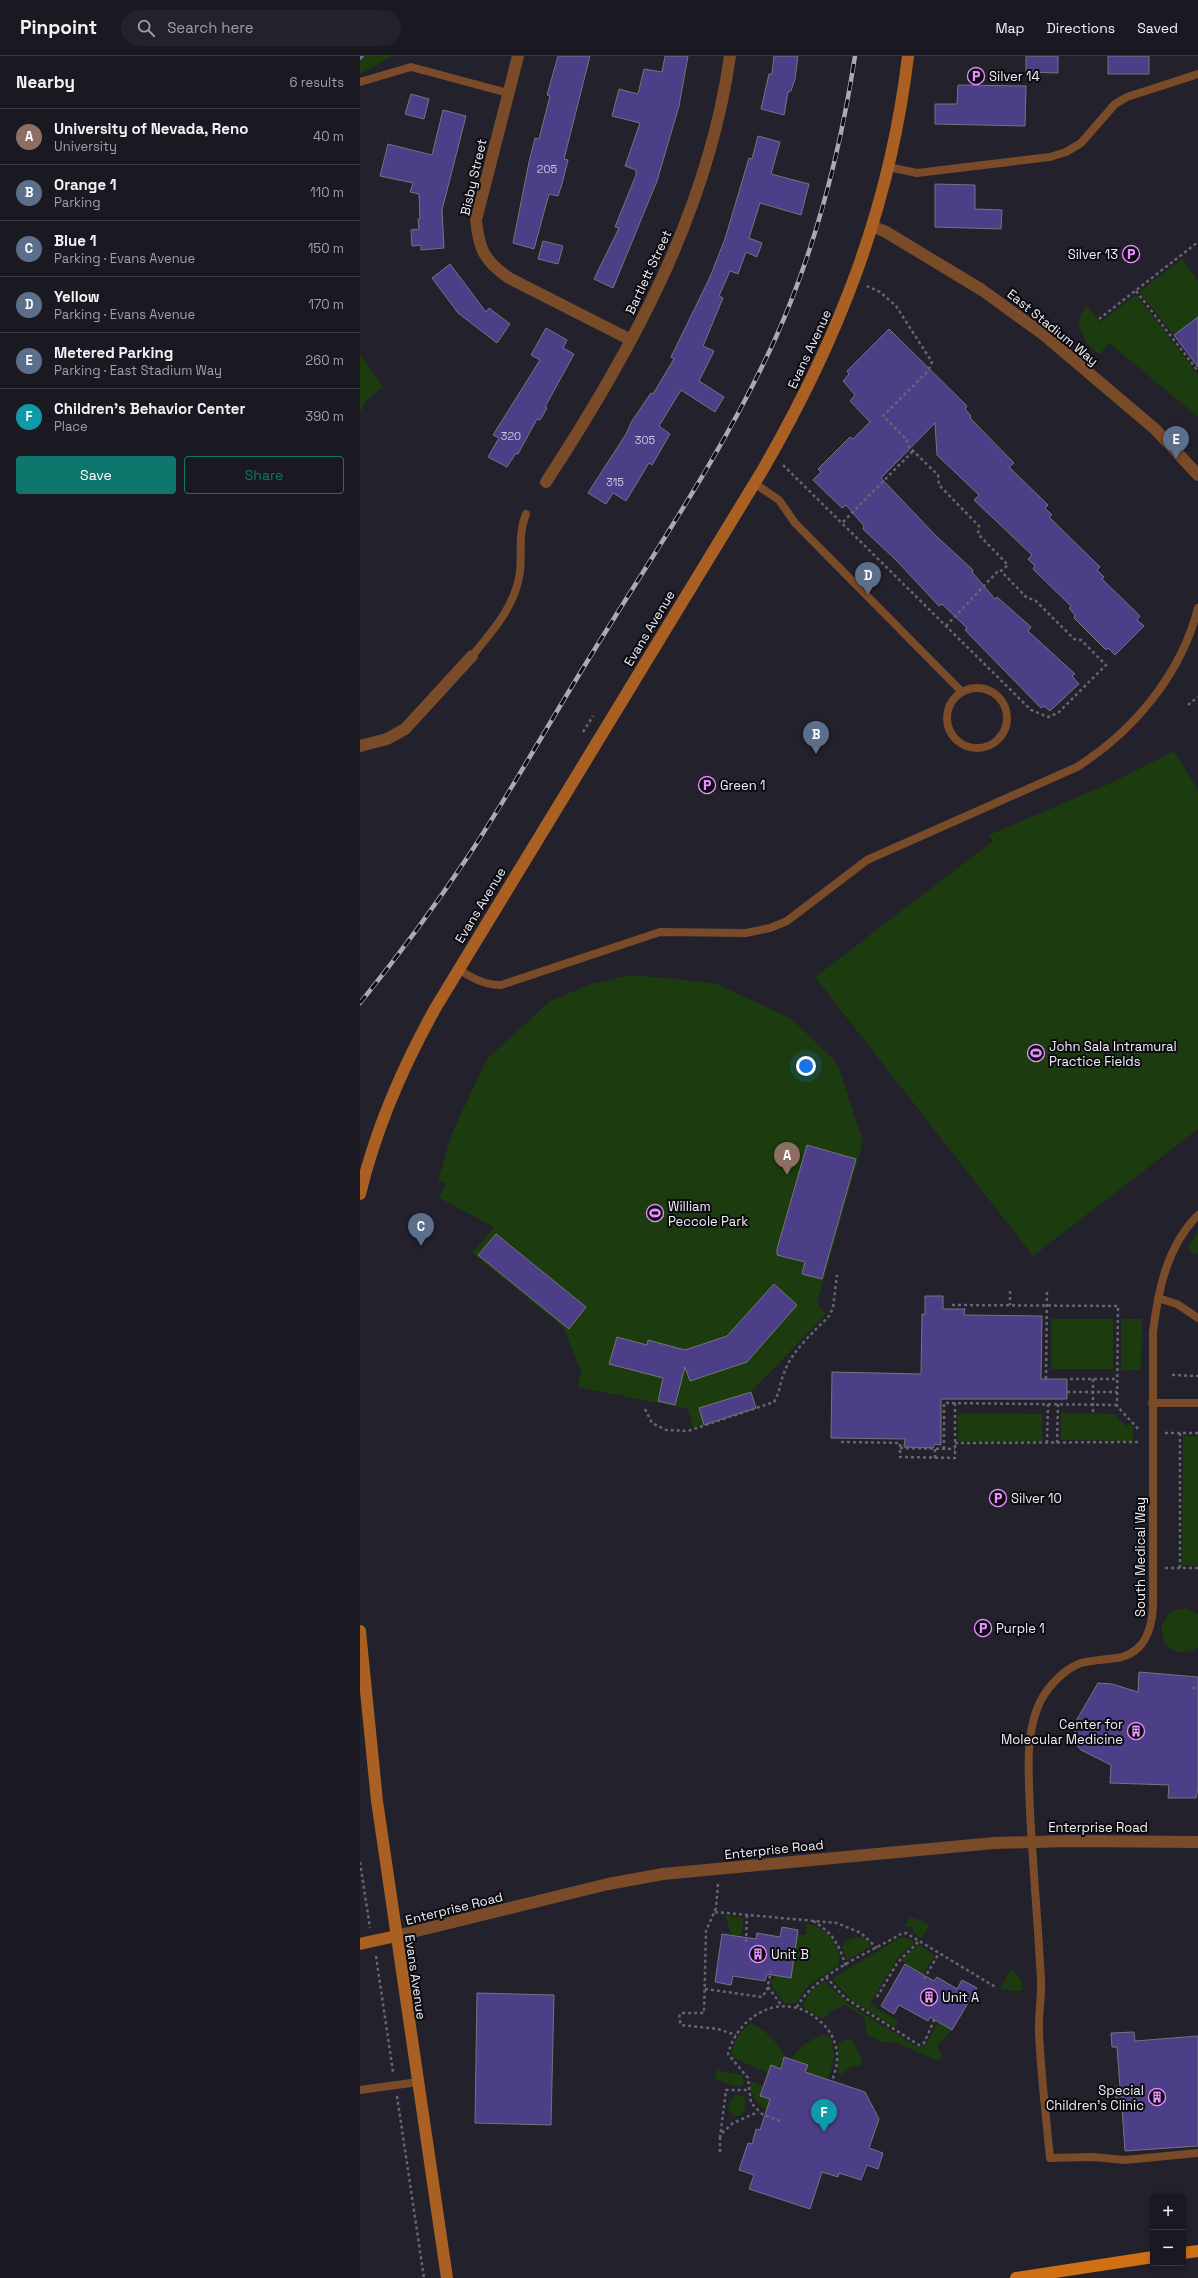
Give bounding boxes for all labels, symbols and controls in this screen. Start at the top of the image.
search box [121,10,401,46]
text: Pinpoint [20,15,97,40]
icon: search [135,17,157,39]
text: Search here [167,18,254,37]
text: Map [995,19,1025,37]
text: Directions [1047,19,1115,37]
text: Saved [1137,19,1178,37]
parking icon: Silver 14 [966,66,986,86]
place label: Silver 14 [989,68,1040,85]
text: Nearby [16,71,75,93]
text: 6 results [290,74,344,91]
text: University of Nevada, Reno [54,119,248,138]
text: A [25,128,33,145]
text: 40 m [313,128,344,145]
street label: Bisby Street [456,137,491,217]
text: University [54,138,117,155]
house number: 205 [537,162,558,176]
text: Orange 1 [54,175,117,194]
text: B [25,184,33,201]
text: 110 m [310,184,344,201]
text: Parking [54,194,101,211]
street label: Bartlett Street [622,227,675,317]
text: Blue 1 [54,231,96,250]
text: C [25,240,33,257]
text: 150 m [308,240,344,257]
parking icon: Silver 13 [1121,244,1141,264]
place label: Silver 13 [1068,246,1118,263]
text: Parking · Evans Avenue [54,250,195,267]
street label: East Stadium Way [1004,285,1102,369]
text: Yellow [54,287,100,306]
text: D [25,296,33,313]
text: 170 m [308,296,344,313]
text: Parking · Evans Avenue [54,306,195,323]
street label: Evans Avenue [784,307,835,392]
text: Metered Parking [54,343,173,362]
text: E [25,352,33,369]
text: 260 m [305,352,344,369]
text: Parking · East Stadium Way [54,362,222,379]
text: Children's Behavior Center [54,399,245,418]
text: F [26,408,32,425]
text: 390 m [305,408,344,425]
text: Place [54,418,88,435]
pin: E [1163,426,1189,459]
house number: 320 [501,429,521,443]
house number: 305 [635,433,656,447]
button: Save [16,456,176,494]
button: Share [184,456,344,494]
house number: 315 [606,475,624,489]
pin: D [855,562,881,595]
street label: Evans Avenue [620,587,679,669]
pin: B [803,721,829,754]
parking icon: Green 1 [697,775,717,795]
place label: Green 1 [720,777,765,794]
street label: Evans Avenue [451,864,510,946]
place label: John Sala Intramural Practice Fields [1049,1038,1177,1070]
sports icon: John Sala Intramural Practice Fields [1026,1043,1046,1063]
your location [796,1056,816,1076]
pin: A [774,1142,800,1175]
place label: William Peccole Park [668,1198,748,1230]
sports icon: William Peccole Park [645,1203,665,1223]
pin: C [408,1213,434,1246]
parking icon: Silver 10 [988,1488,1008,1508]
place label: Silver 10 [1011,1490,1062,1507]
street label: South Medical Way [1132,1497,1149,1617]
parking icon: Purple 1 [973,1618,993,1638]
place label: Purple 1 [996,1620,1045,1637]
place label: Center for Molecular Medicine [1001,1716,1123,1748]
building icon: Center for Molecular Medicine [1126,1721,1146,1741]
street label: Enterprise Road [1048,1819,1148,1836]
street label: Enterprise Road [724,1836,825,1863]
street label: Enterprise Road [404,1888,505,1929]
street label: Evans Avenue [401,1934,430,2021]
building icon: Unit B [748,1944,768,1964]
place label: Unit B [771,1946,809,1963]
building icon: Unit A [919,1987,939,2007]
place label: Unit A [942,1989,979,2006]
place label: Special Children's Clinic [1046,2082,1144,2114]
building icon: Special Children's Clinic [1147,2087,1167,2107]
pin: F [811,2099,837,2132]
map controls [1150,2194,1186,2266]
button: + [1150,2194,1186,2230]
button: − [1150,2230,1186,2266]

